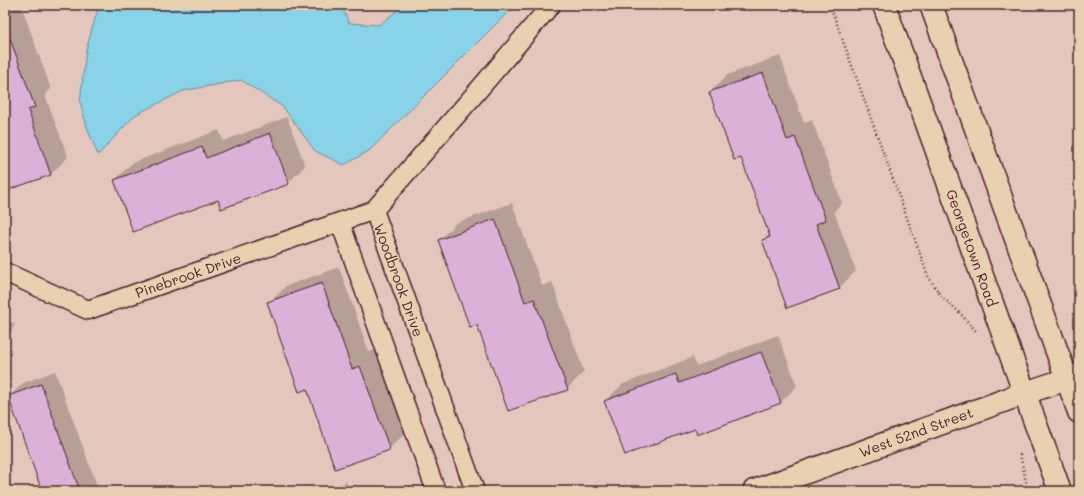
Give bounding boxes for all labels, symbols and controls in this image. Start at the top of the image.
street label: Georgetown Road [942,187,1002,309]
street label: Woodbrook Drive [370,221,428,339]
street label: Pinebrook Drive [133,248,243,302]
street label: West 52nd Street [856,403,976,461]

